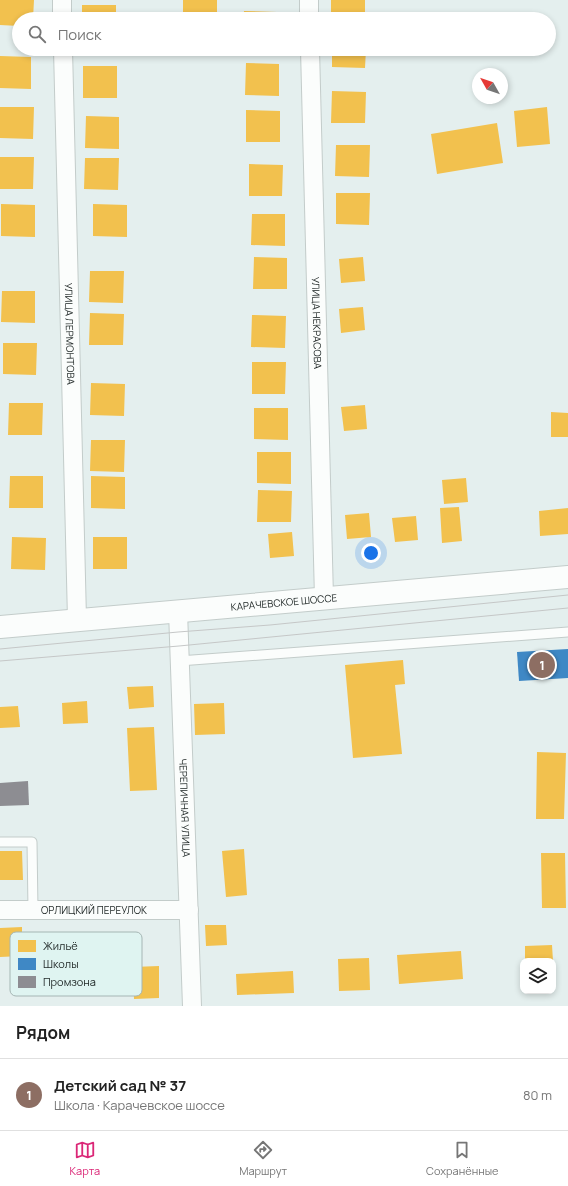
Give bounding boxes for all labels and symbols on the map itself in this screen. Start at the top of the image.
north arrow [472,68,508,104]
street label: УЛИЦА НЕКРАСОВА [309,277,325,370]
street label: УЛИЦА ЛЕРМОНТОВА [62,283,78,386]
your location [361,543,381,563]
street label: КАРАЧЕВСКОЕ ШОССЕ [230,590,338,614]
pin: 1 [529,650,555,680]
street label: ЧЕРЕПИЧНАЯ УЛИЦА [176,758,194,858]
street label: ОРЛИЦКИЙ ПЕРЕУЛОК [41,903,147,917]
legend [10,932,142,996]
text: Жильё [43,938,78,953]
text: Школы [43,956,79,971]
text: Промзона [43,974,96,989]

